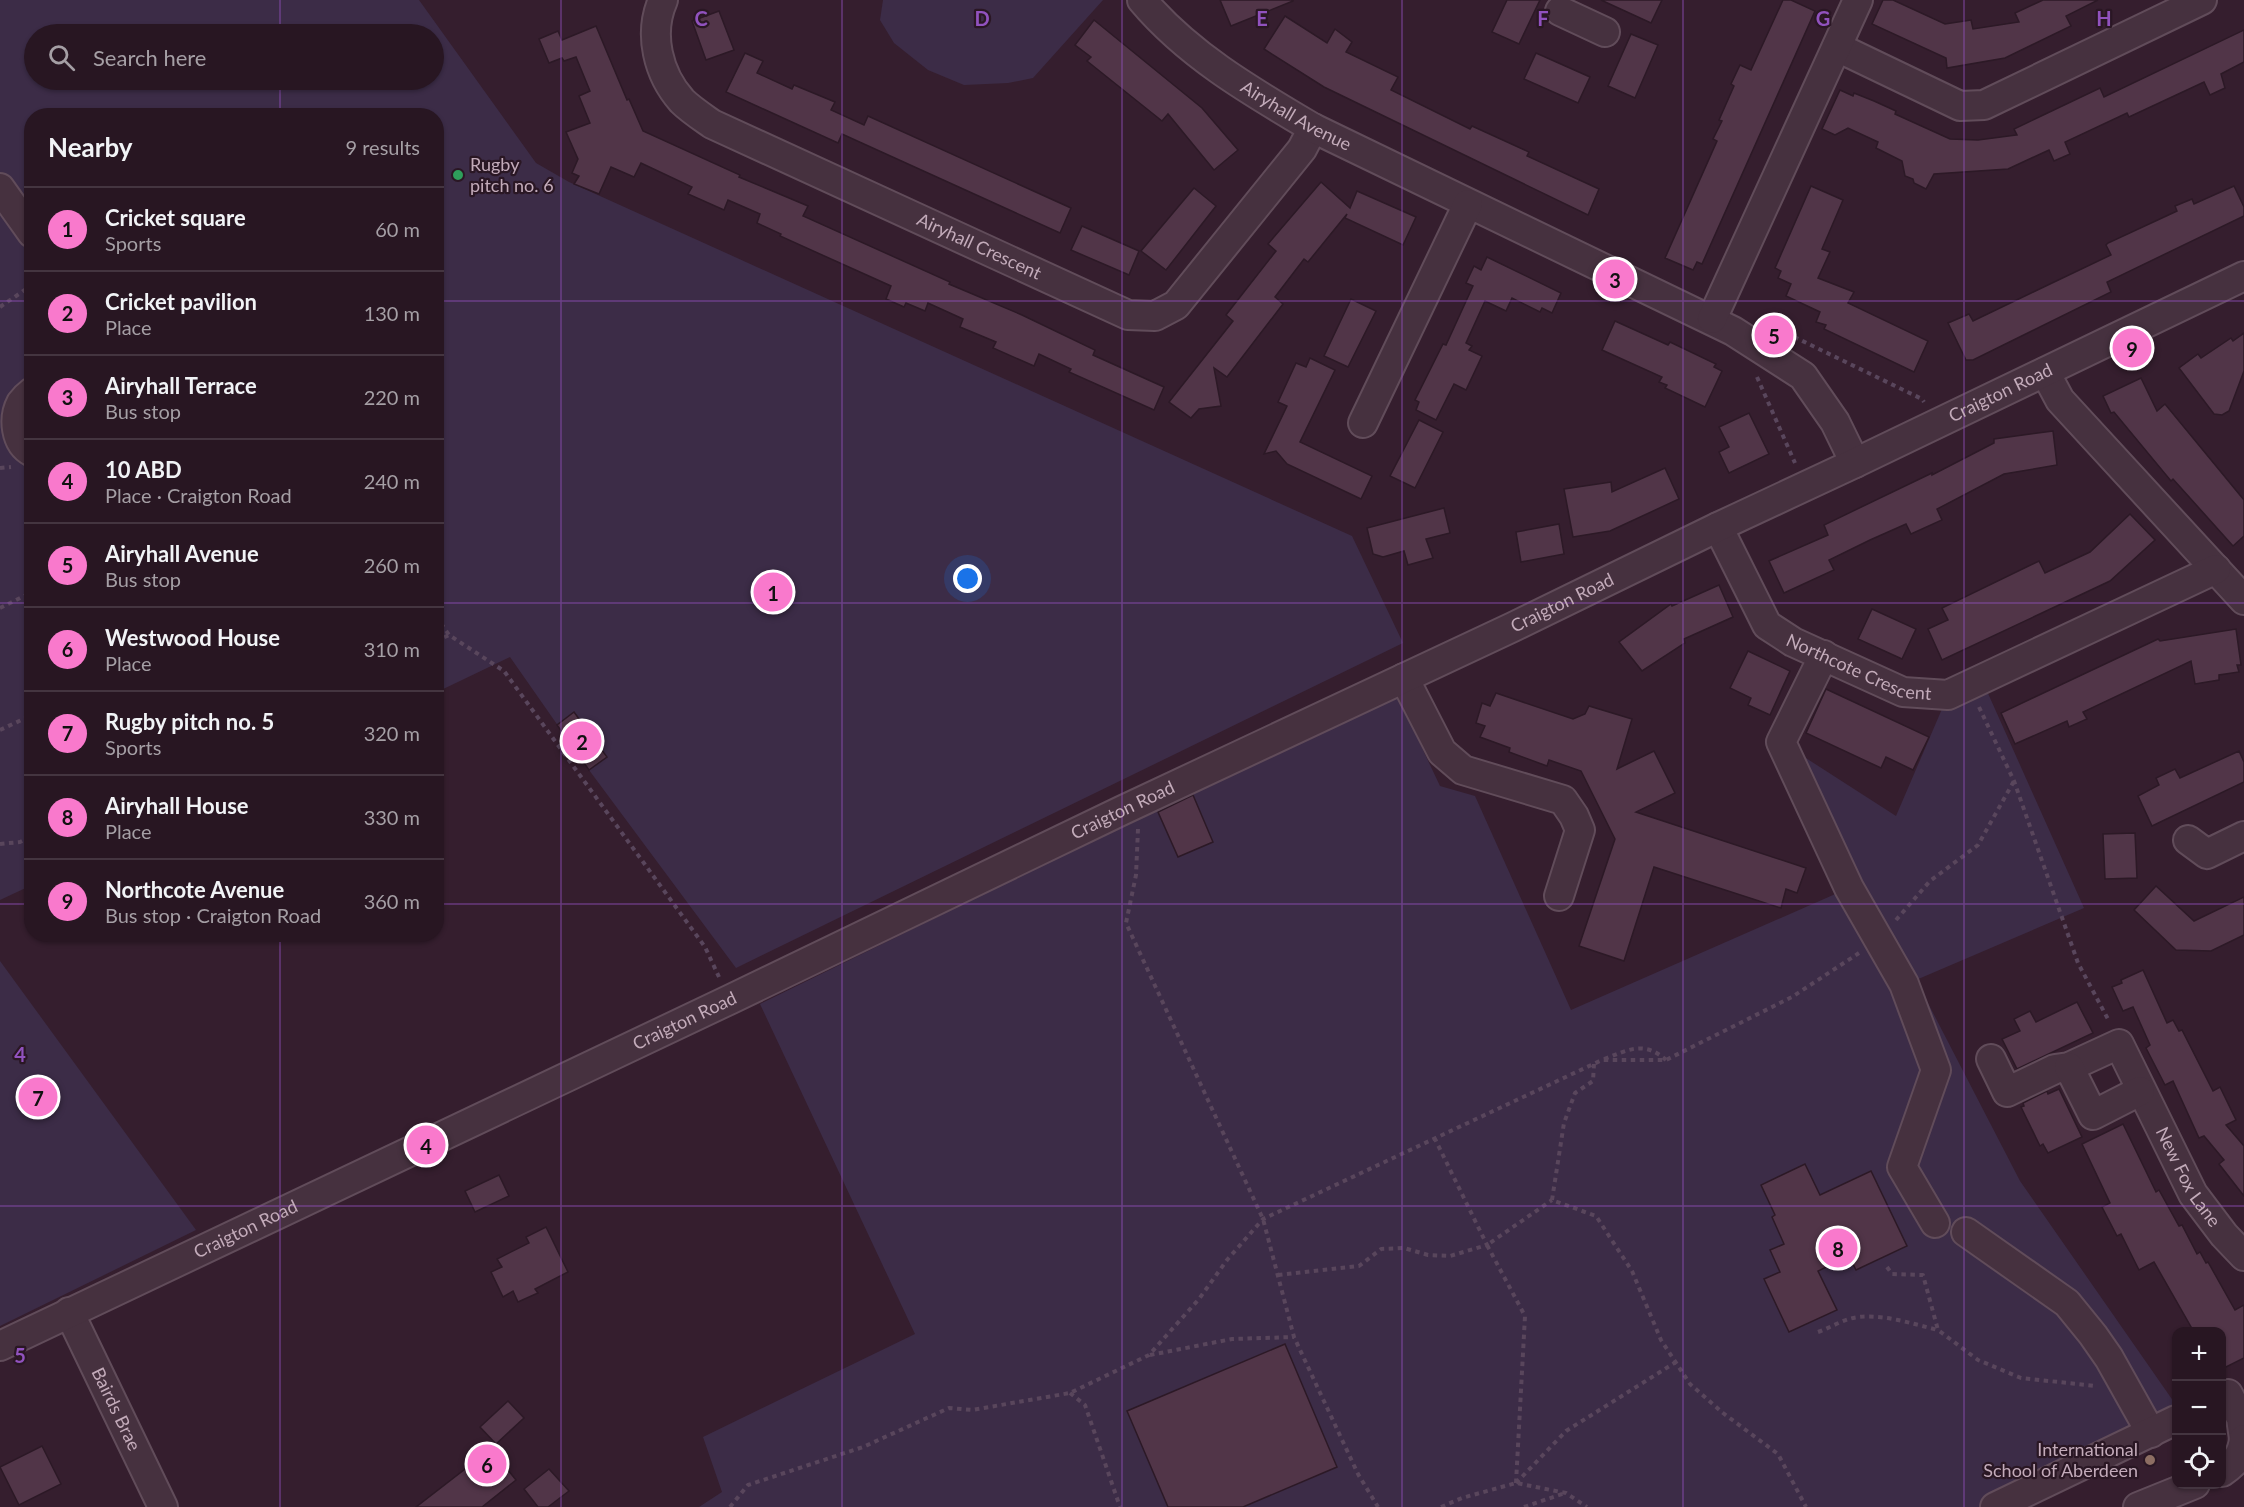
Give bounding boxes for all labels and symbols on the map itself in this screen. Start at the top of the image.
text: C [694,6,708,30]
text: D [974,6,990,30]
text: E [1256,6,1268,30]
text: F [1537,6,1549,30]
text: G [1816,6,1830,30]
text: H [2096,6,2112,30]
street label: Airyhall Avenue [1237,75,1355,155]
place label: Rugby pitch no. 6 [470,153,554,196]
marker: Rugby pitch no. 6 [451,168,465,182]
street label: Airyhall Crescent [914,208,1046,284]
pin: 3 [1596,256,1634,302]
pin: 5 [1754,312,1794,358]
pin: 9 [2112,326,2152,370]
street label: Craigton Road [1945,358,2056,426]
your location [953,564,982,593]
street label: Craigton Road [1507,568,1617,637]
pin: 1 [754,570,792,614]
street label: Northcote Crescent [1783,628,1933,704]
pin: 2 [562,718,602,764]
street label: Craigton Road [1067,775,1178,844]
street label: Craigton Road [629,986,740,1054]
text: 4 [14,1042,26,1066]
pin: 7 [18,1074,57,1120]
pin: 4 [406,1122,446,1168]
street label: New Fox Lane [2152,1123,2226,1231]
street label: Craigton Road [190,1194,301,1262]
pin: 8 [1818,1226,1858,1270]
text: 5 [14,1343,26,1367]
street label: Bairds Brae [87,1364,146,1454]
place label: International School of Aberdeen [1983,1438,2138,1481]
pin: 6 [468,1442,506,1486]
marker: International School of Aberdeen [2143,1453,2157,1467]

